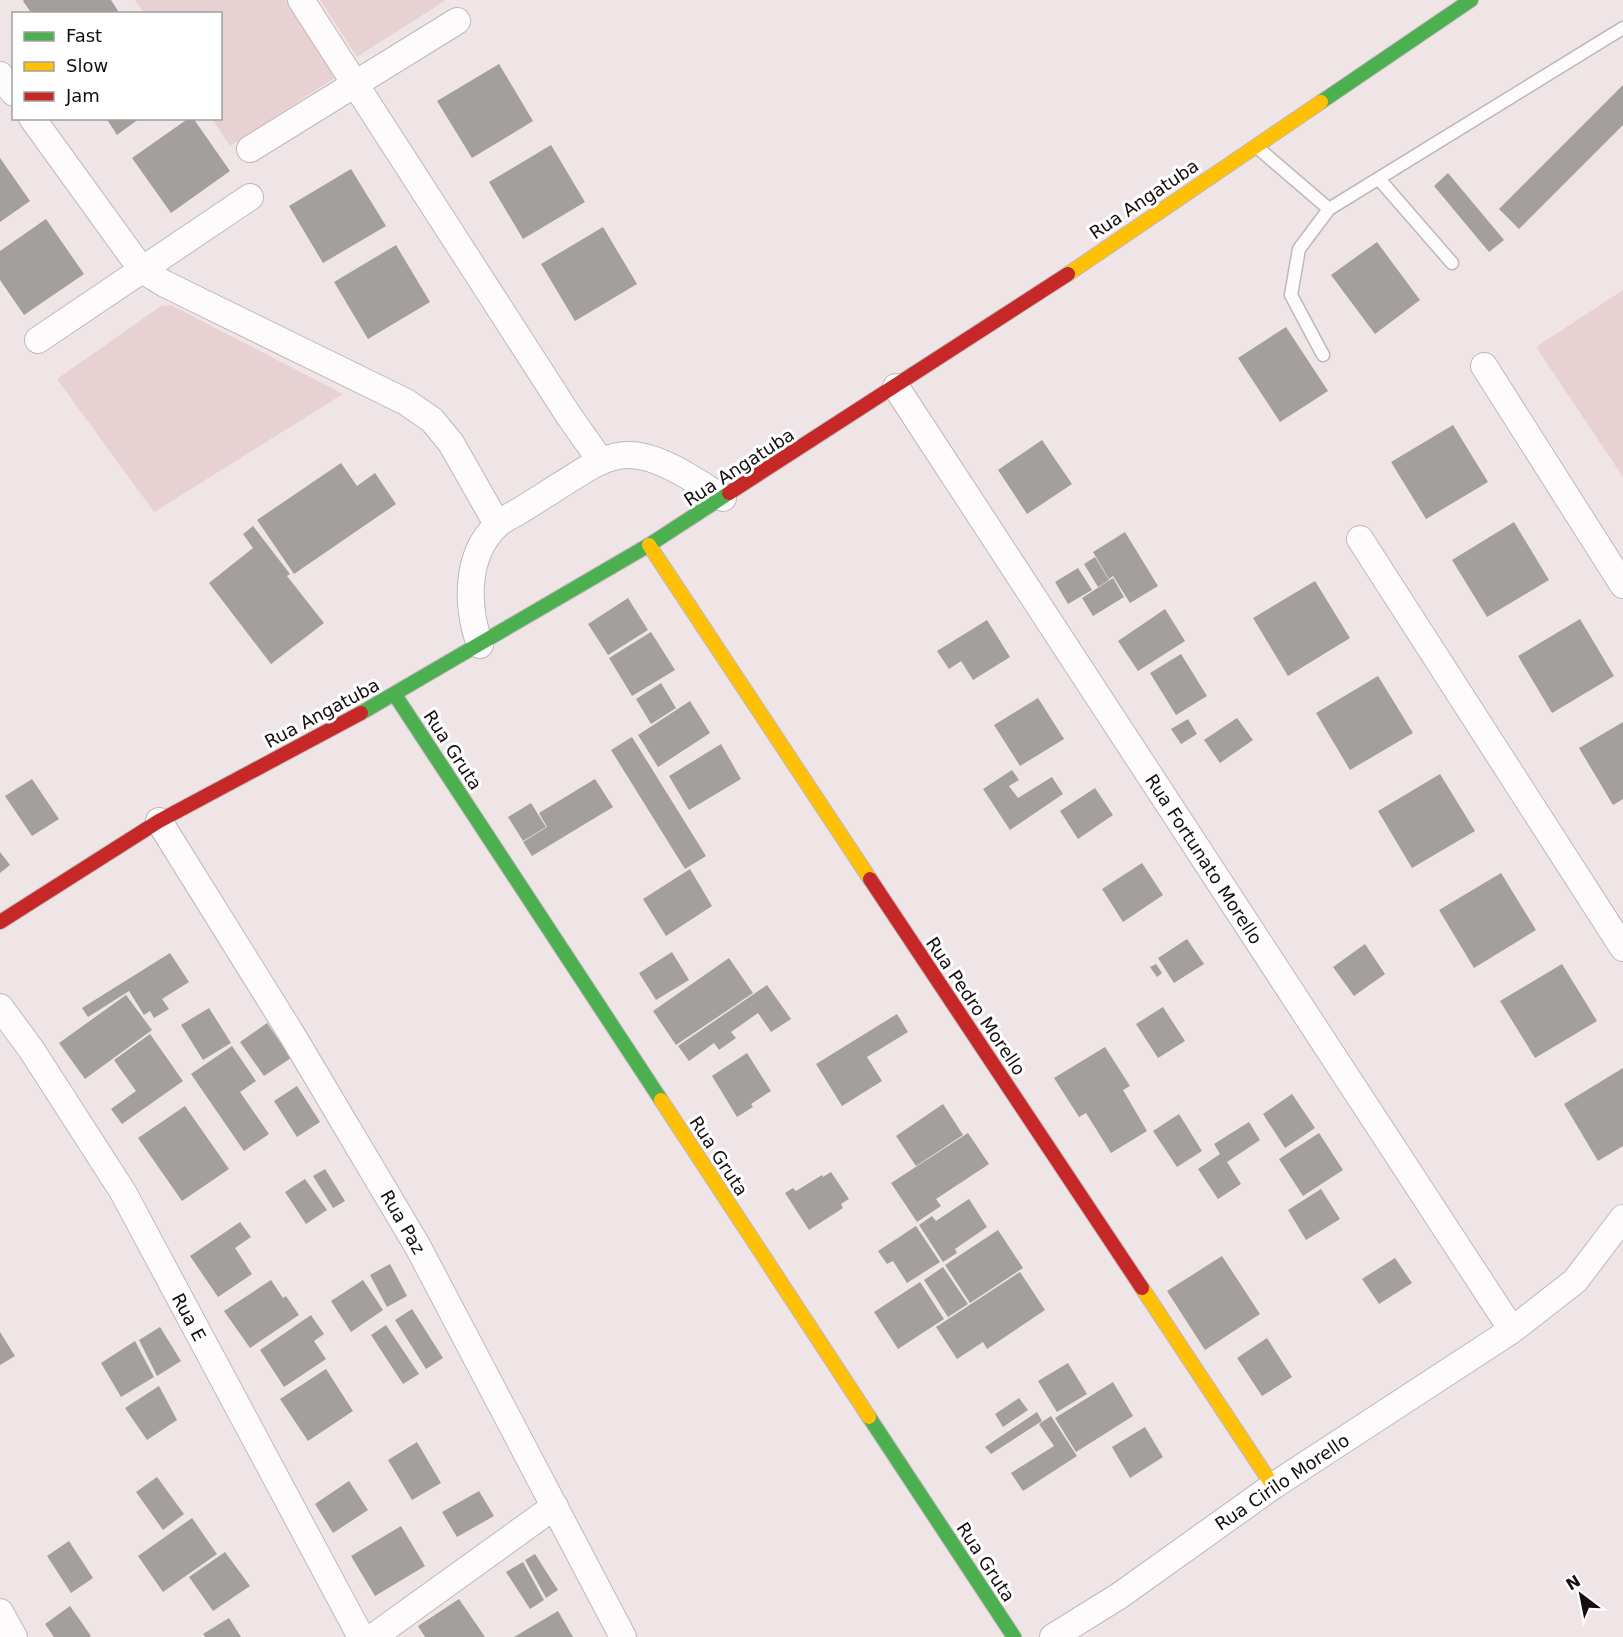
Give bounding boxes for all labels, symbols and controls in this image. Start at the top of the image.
legend [12,12,222,120]
text: Fast [66,25,102,46]
text: Slow [66,55,108,76]
text: Jam [65,85,100,106]
street label: Rua Angatuba [1085,155,1203,243]
street label: Rua Angatuba [680,424,798,510]
street label: Rua Angatuba [261,674,383,752]
street label: Rua Gruta [419,706,487,794]
street label: Rua Fortunato Morello [1141,770,1267,948]
street label: Rua Pedro Morello [922,933,1030,1079]
street label: Rua Gruta [685,1112,753,1200]
street label: Rua Paz [376,1186,430,1258]
street label: Rua E [168,1289,210,1345]
street label: Rua Cirilo Morello [1211,1429,1353,1535]
street label: Rua Gruta [952,1518,1020,1606]
north arrow [1551,1565,1611,1625]
text: N [1563,1571,1584,1594]

